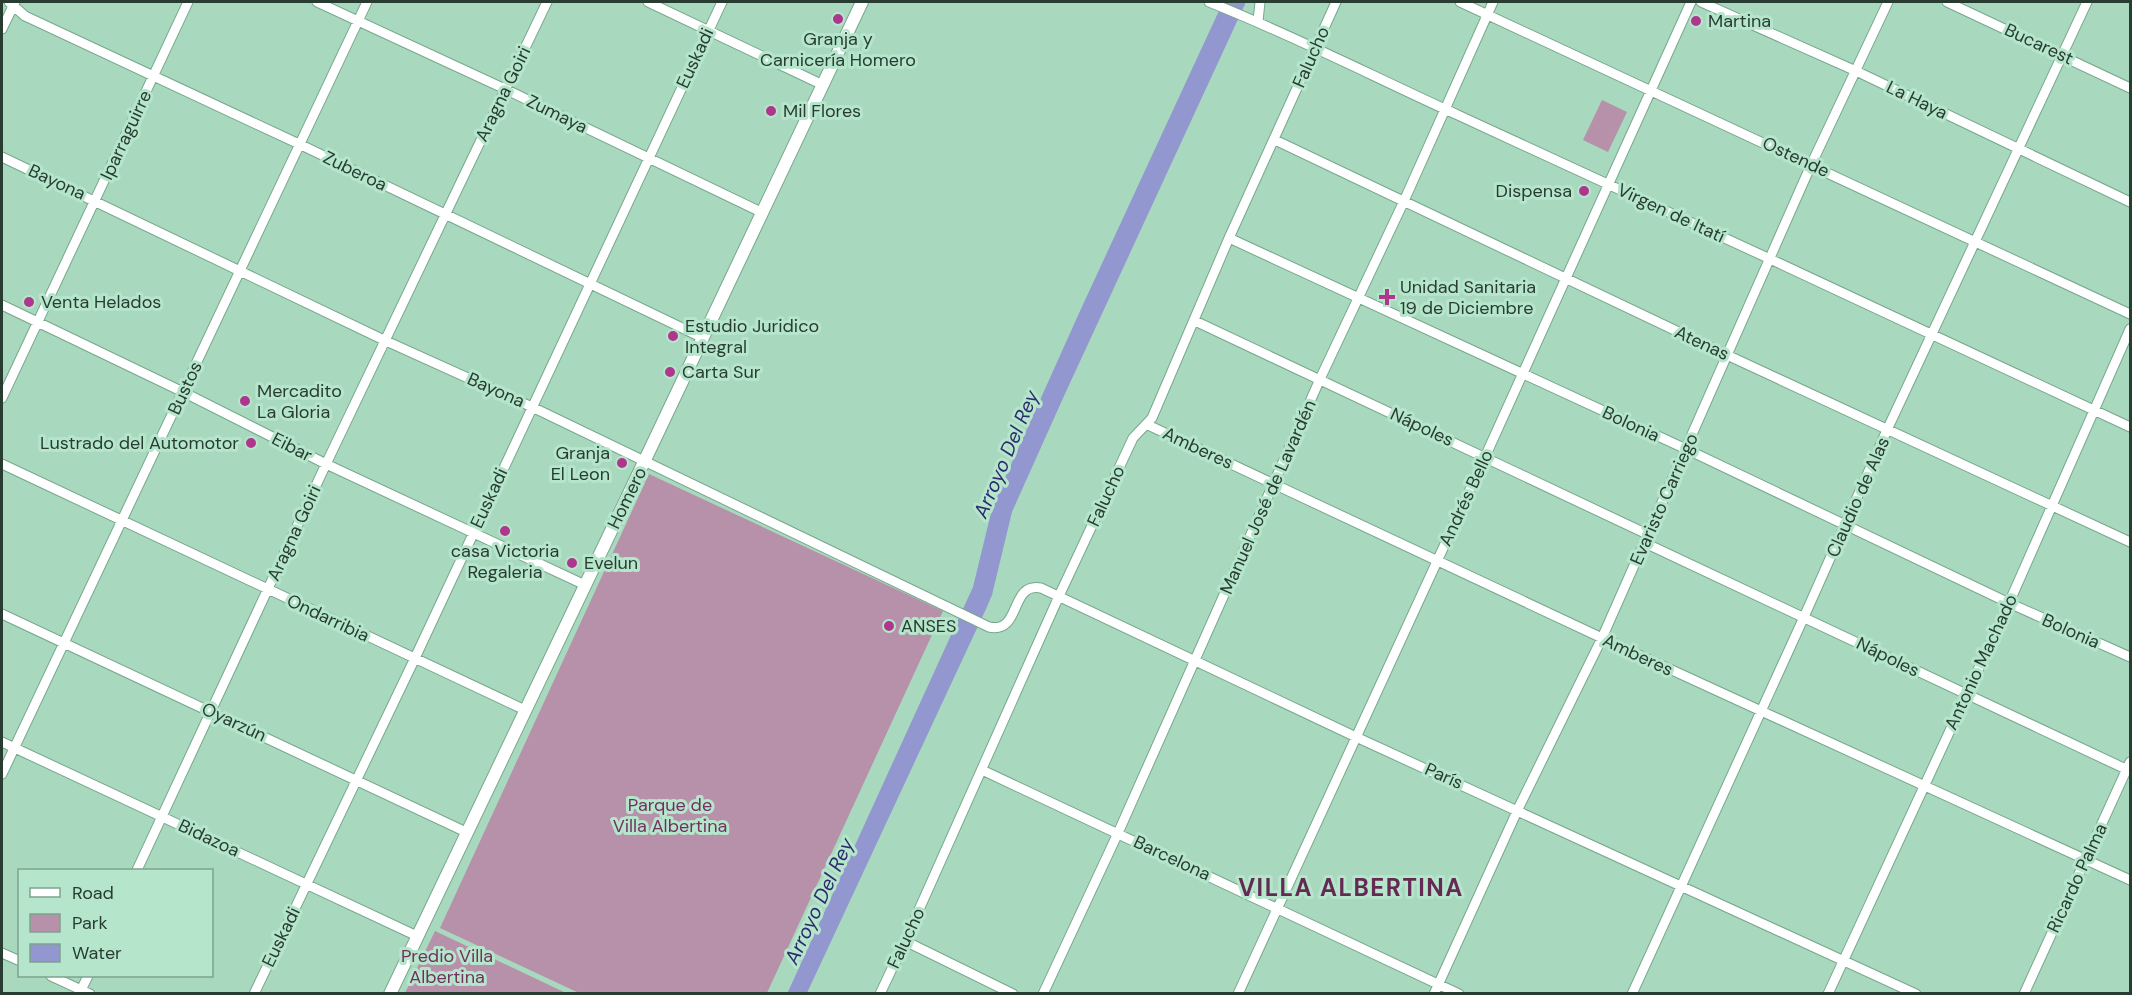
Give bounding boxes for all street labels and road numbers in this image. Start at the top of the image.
street label: Bucarest [2001,18,2077,70]
street label: Falucho [1287,23,1335,91]
street label: Euskadi [671,24,719,92]
street label: Aragna Goiri [470,42,536,146]
street label: La Haya [1882,75,1952,125]
street label: Iparraguirre [95,86,157,184]
street label: Zumaya [523,89,591,139]
street label: Ostende [1759,131,1833,183]
street label: Zuberoa [319,145,391,197]
street label: Bayona [25,158,89,206]
street label: Virgen de Itatí [1613,178,1729,248]
street label: Atenas [1671,320,1733,366]
street label: Bustos [162,357,208,419]
street label: Bayona [464,367,528,413]
street label: Manuel José de Lavardén [1214,396,1322,598]
street label: Bolonia [1598,400,1664,448]
street label: Nápoles [1386,402,1458,452]
street label: Amberes [1159,421,1237,475]
street label: Eibar [268,427,317,467]
street label: Evaristo Carriego [1624,429,1704,569]
street label: Claudio de Alas [1821,433,1895,561]
street label: Andrés Bello [1433,446,1499,550]
street label: Falucho [1082,462,1130,530]
street label: Homero [602,463,652,533]
street label: Euskadi [465,464,513,532]
street label: Aragna Goiri [261,481,327,585]
street label: Ondarribia [283,588,373,648]
street label: Antonio Machado [1939,590,2023,734]
street label: Bolonia [2038,608,2104,654]
street label: Amberes [1599,628,1677,682]
street label: Nápoles [1852,631,1924,683]
street label: Oyarzún [198,697,270,747]
street label: París [1421,757,1467,795]
street label: Bidazoa [174,813,244,863]
street label: Ricardo Palma [2041,820,2113,936]
street label: Barcelona [1130,830,1214,886]
street label: Euskadi [256,903,306,971]
street label: Falucho [882,904,930,972]

